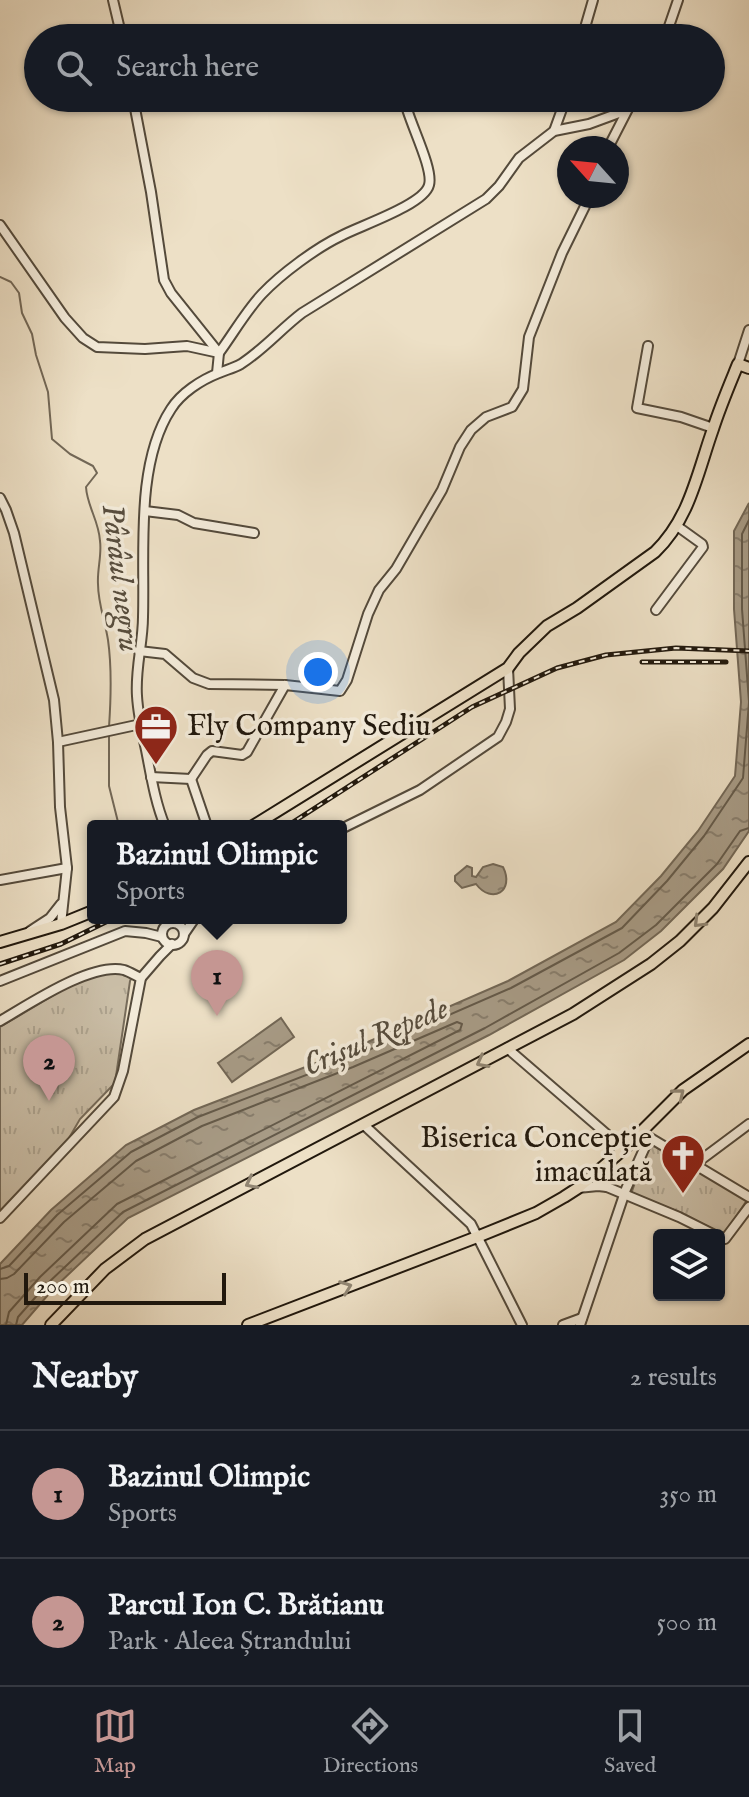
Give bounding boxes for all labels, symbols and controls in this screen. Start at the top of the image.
search box [24,24,725,112]
icon: search [52,46,96,90]
text: Search here [116,49,259,87]
north arrow [557,136,629,208]
water label: Pârâul negru [91,502,149,654]
your location [298,652,338,692]
office icon: Fly Company Sediu [132,703,180,766]
place label: Fly Company Sediu [187,708,431,746]
popup [87,820,347,924]
text: Bazinul Olimpic [116,837,318,875]
text: Sports [116,875,185,908]
one-way arrow [694,913,708,927]
pin: 1 [191,950,243,1016]
water label: Crișul Repede [297,989,455,1087]
pin: 2 [23,1035,75,1101]
one-way arrow [475,1053,490,1068]
one-way arrow [670,1089,685,1104]
place label: Biserica Concepție imaculată [420,1120,652,1192]
church icon: Biserica Concepție imaculată [659,1132,707,1195]
one-way arrow [245,1174,260,1189]
map controls [653,1229,725,1301]
button: layers [653,1229,725,1301]
scale bar [24,1269,226,1305]
text: 200 m [36,1273,90,1301]
one-way arrow [339,1280,353,1297]
text: Nearby [32,1356,138,1399]
text: 2 results [630,1361,717,1394]
text: Bazinul Olimpic [108,1459,310,1497]
text: 1 [53,1478,63,1511]
text: 350 m [659,1478,717,1511]
text: Sports [108,1497,177,1530]
text: Parcul Ion C. Brătianu [108,1587,384,1625]
text: 2 [52,1606,64,1639]
text: 500 m [656,1606,717,1639]
text: Park · Aleea Ștrandului [108,1625,352,1658]
tab: Map [93,1704,137,1780]
tab: Directions [323,1704,418,1780]
tab: Saved [604,1704,656,1780]

